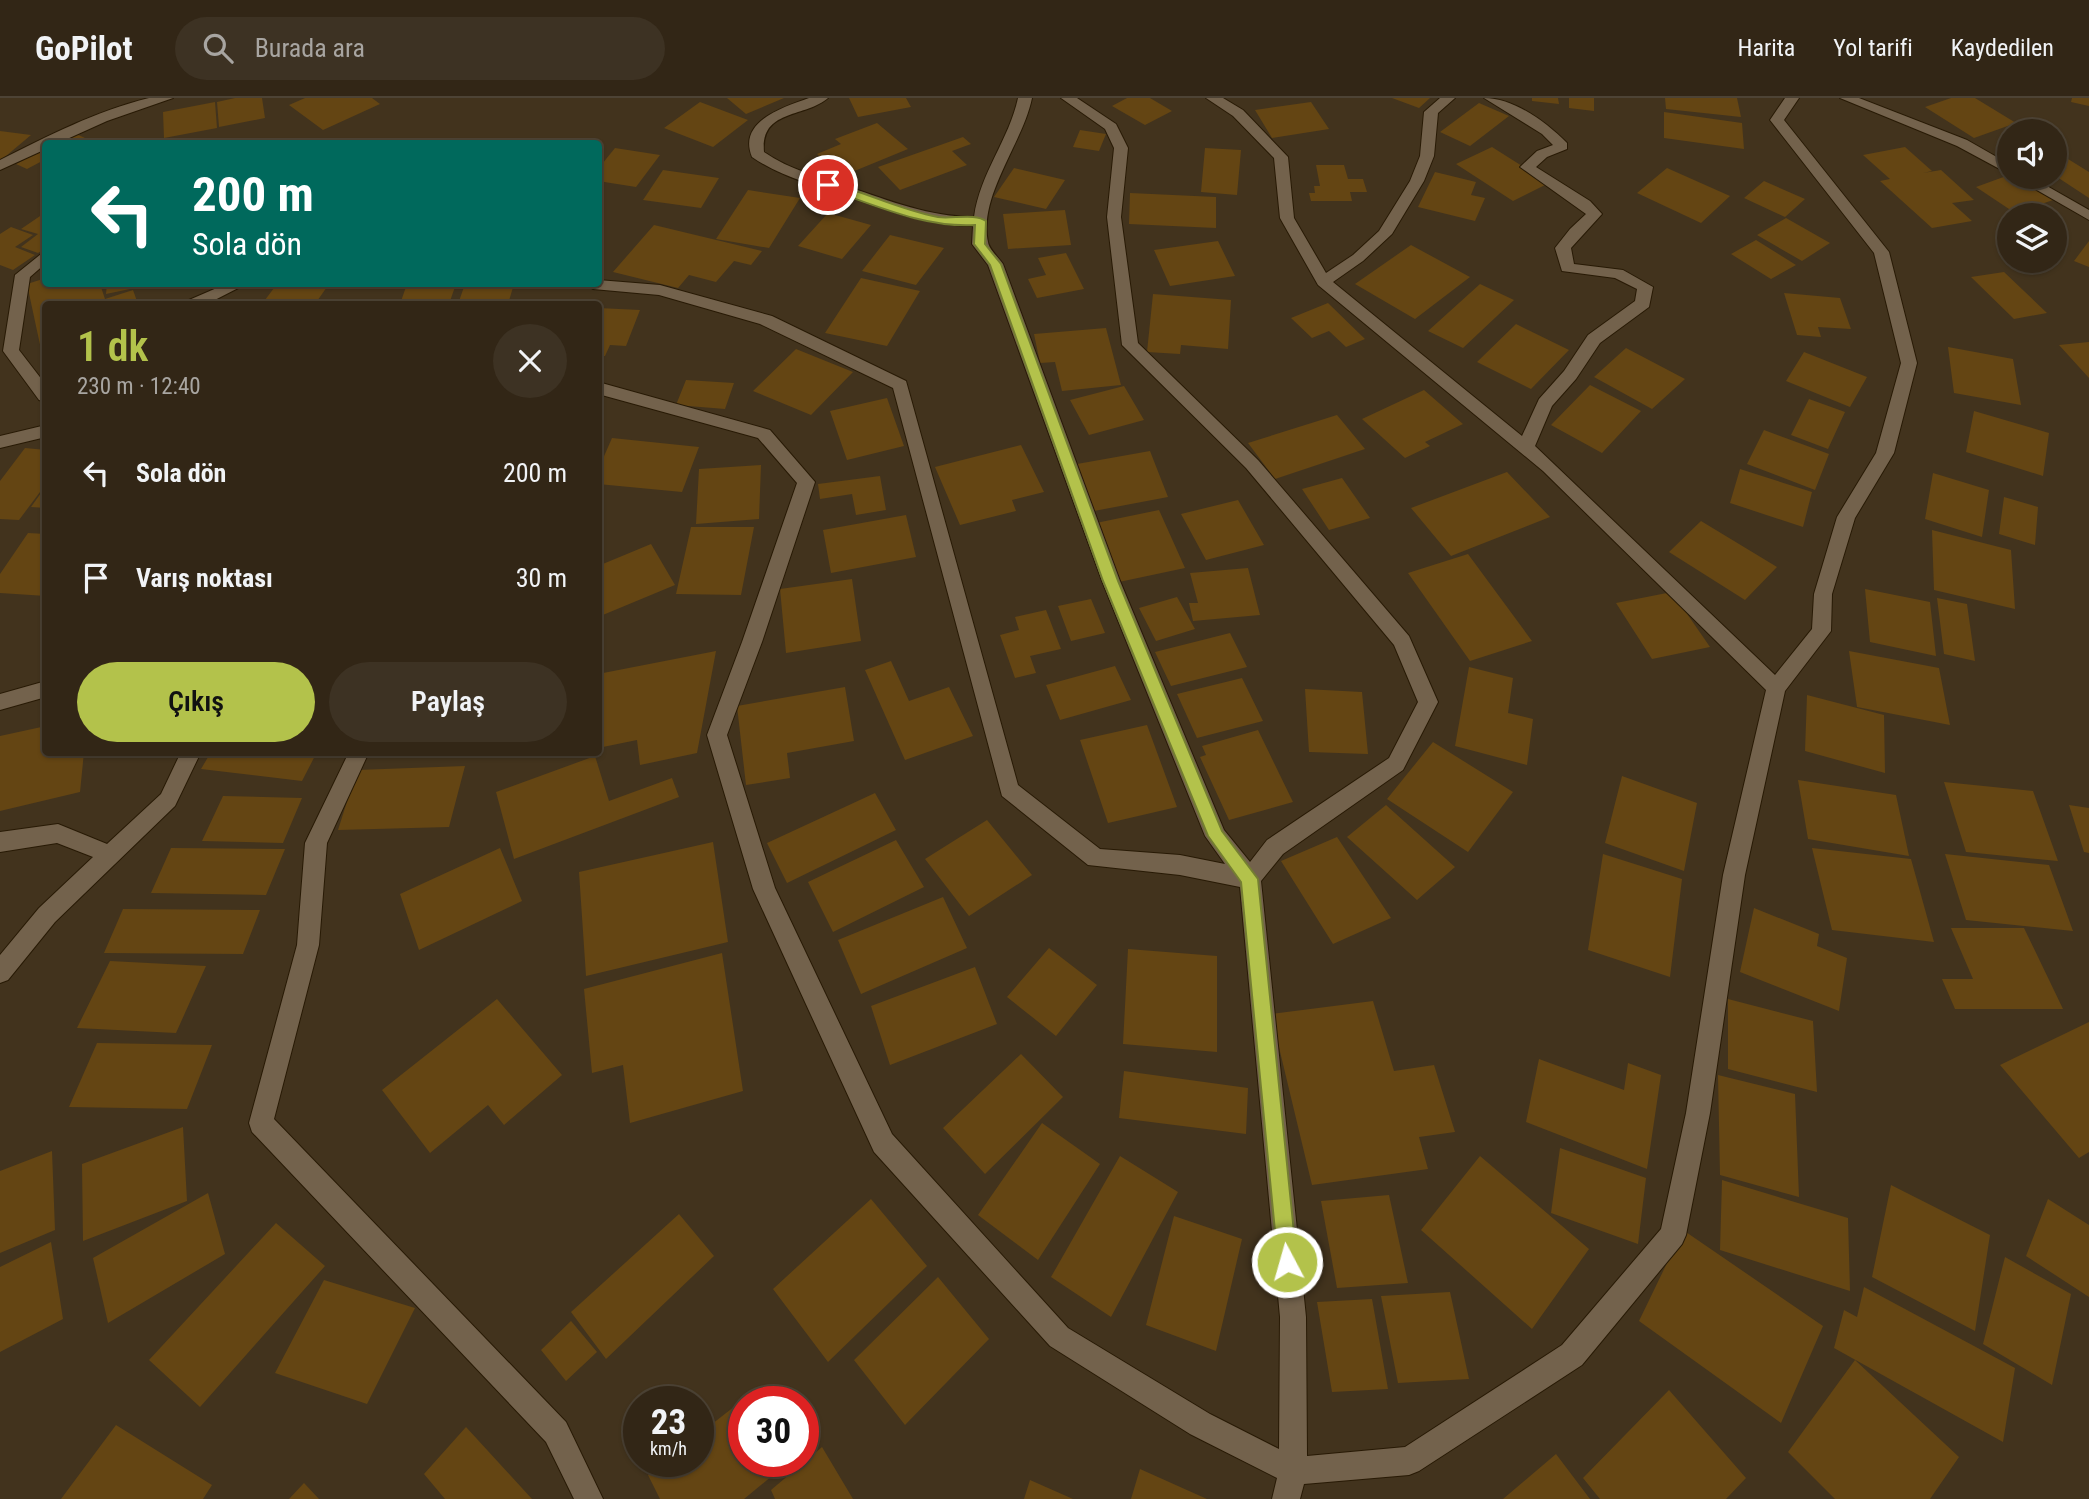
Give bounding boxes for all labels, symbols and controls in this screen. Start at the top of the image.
search box [175,17,665,80]
text: GoPilot [35,29,133,68]
icon: search [199,29,237,67]
text: Burada ara [255,33,365,63]
text: Harita [1738,34,1795,62]
text: Yol tarifi [1833,34,1913,62]
text: Kaydedilen [1951,34,2054,62]
map controls [1997,119,2067,273]
button: sound [1997,119,2067,189]
pin [798,155,858,215]
text: 200 m [192,166,314,223]
icon: arrive [809,166,847,204]
icon: left [77,168,168,259]
button: layers [1997,203,2067,273]
text: Sola dön [192,225,302,263]
text: 1 dk [77,322,148,371]
button: close [493,324,567,398]
text: 230 m · 12:40 [77,373,201,400]
icon: left [77,454,115,492]
text: Sola dön [136,458,226,488]
text: 200 m [503,458,567,488]
icon: arrive [77,559,115,597]
text: Varış noktası [136,563,273,593]
text: 30 m [516,563,567,593]
button: Çıkış [77,662,315,742]
button: Paylaş [329,662,567,742]
position arrow [1250,1225,1324,1299]
speed limit sign: 30 [728,1386,819,1477]
text: 23 [651,1402,686,1443]
text: km/h [650,1438,687,1459]

